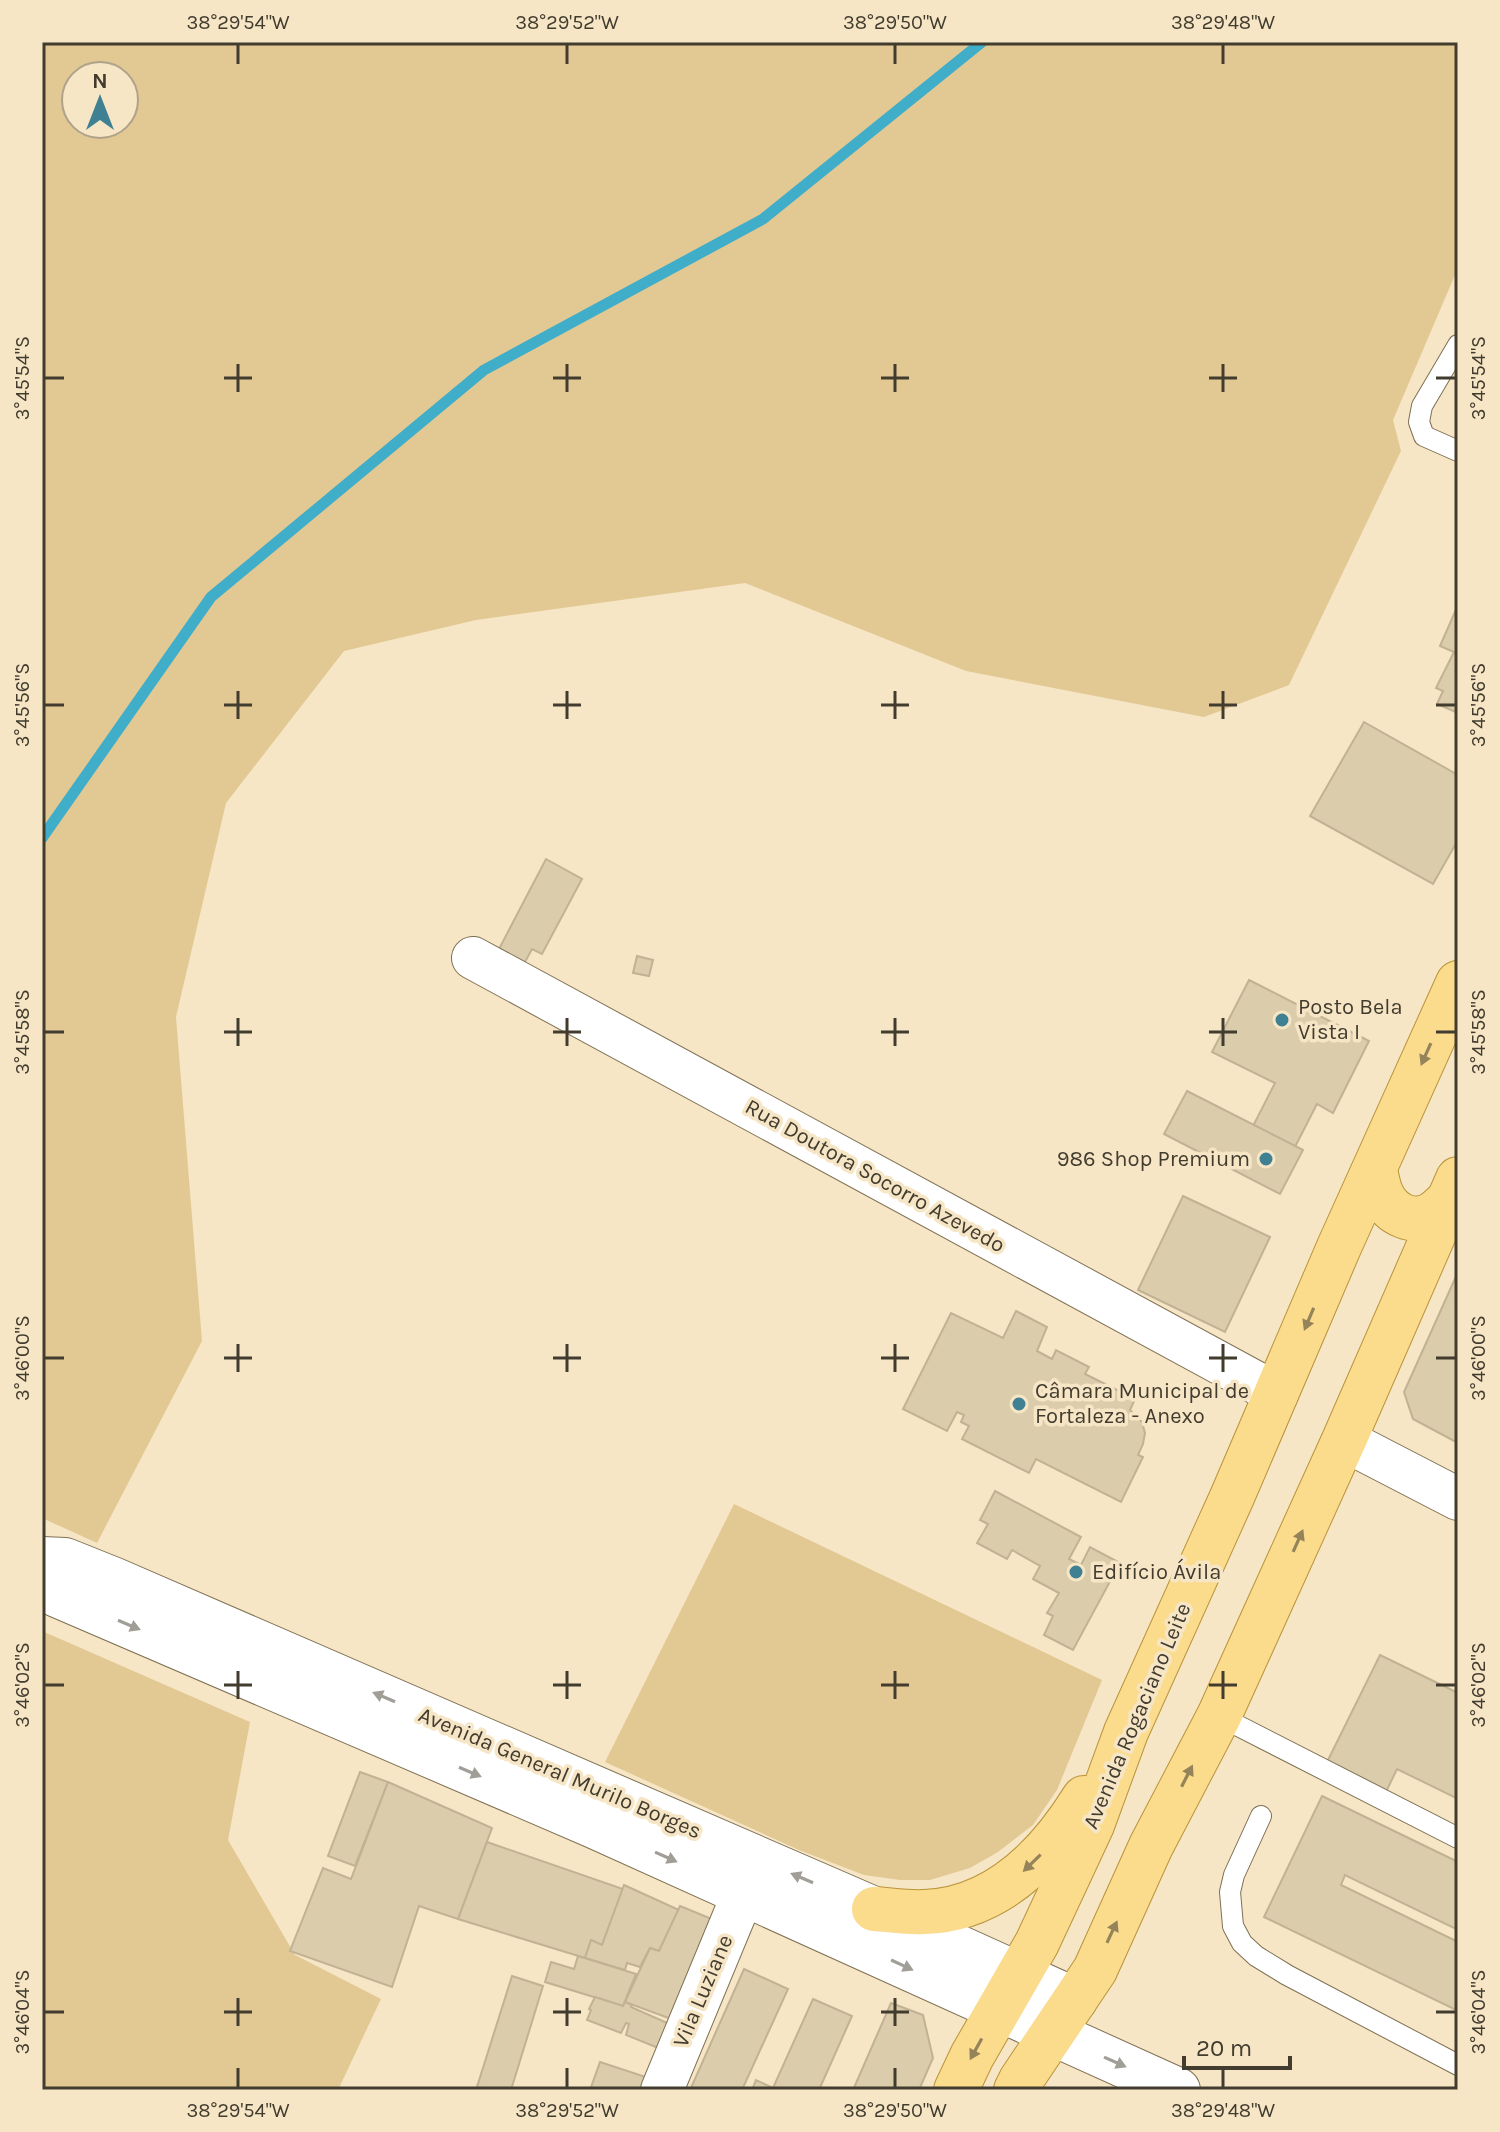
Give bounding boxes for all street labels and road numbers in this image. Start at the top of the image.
street label: Rua Doutora Socorro Azevedo [740,1094,1010,1258]
street label: Avenida Rogaciano Leite [1078,1599,1196,1833]
street label: Avenida General Murilo Borges [415,1702,705,1844]
street label: Vila Luziane [668,1931,738,2051]

